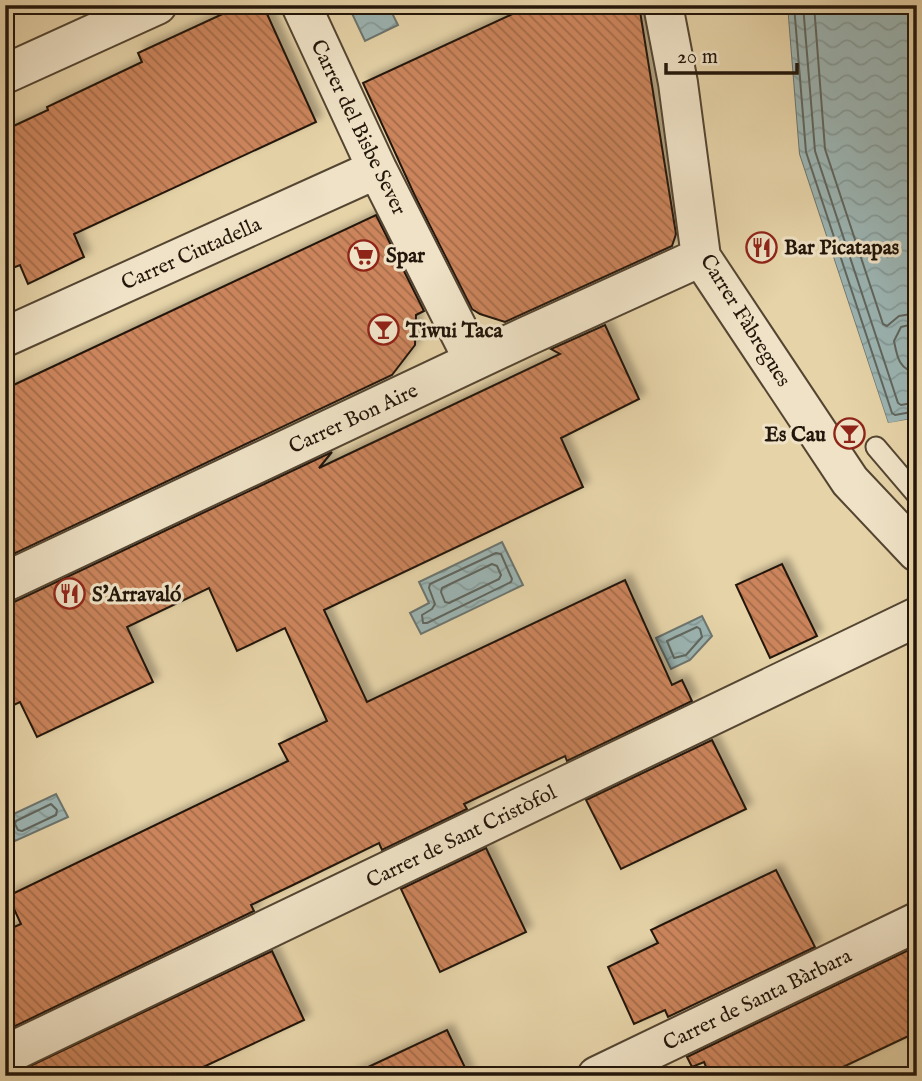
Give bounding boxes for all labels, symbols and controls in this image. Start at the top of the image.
scale bar [666,32,798,76]
street label: Carrer del Bisbe Sever [303,35,412,220]
text: 20 m [677,44,718,71]
street label: Carrer Ciutadella [117,211,267,297]
restaurant icon: Bar Picatapas [744,230,778,264]
place label: Bar Picatapas [784,235,899,262]
supermarket icon: Spar [346,238,380,272]
place label: Spar [386,243,425,270]
street label: Carrer Fàbregues [693,249,796,392]
bar icon: Tiwui Taca [366,313,400,347]
place label: Tiwui Taca [405,318,503,345]
street label: Carrer Bon Aire [285,377,423,461]
bar icon: Es Cau [832,417,866,451]
place label: Es Cau [765,422,826,449]
restaurant icon: S'Arravaló [52,577,86,611]
place label: S'Arravaló [92,582,182,609]
street label: Carrer de Sant Cristòfol [362,779,561,895]
street label: Carrer de Santa Bàrbara [659,943,857,1058]

